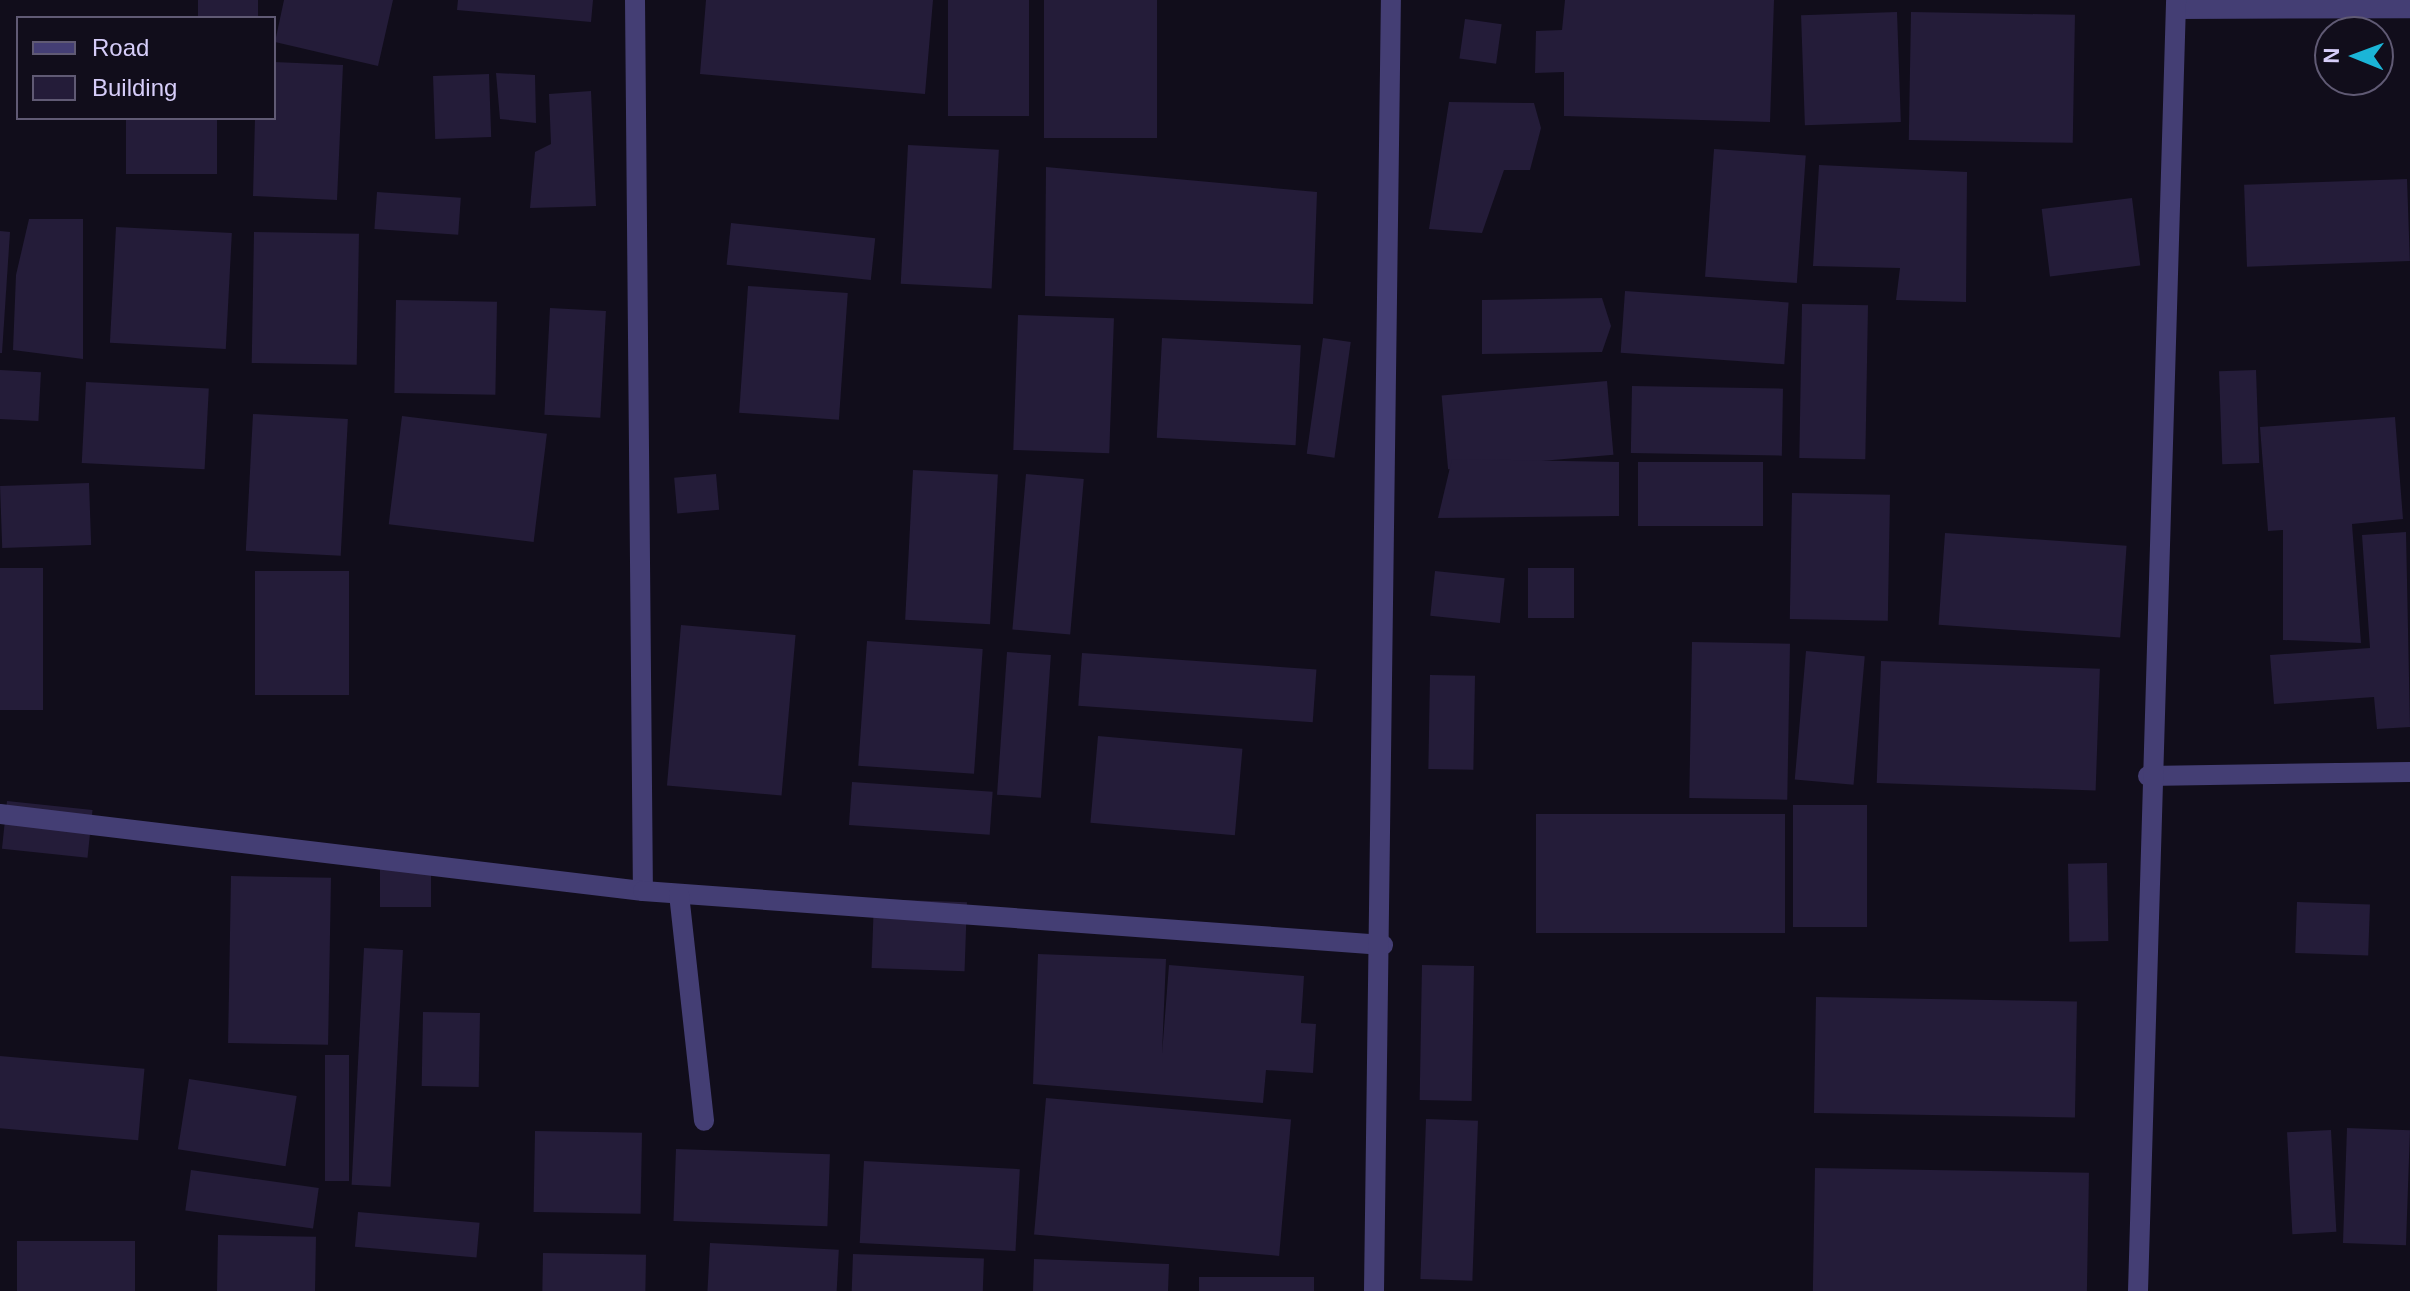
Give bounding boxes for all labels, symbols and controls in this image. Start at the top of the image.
legend [16,16,276,120]
north arrow [2314,16,2394,96]
text: Road [92,34,149,61]
text: N [2319,47,2344,64]
text: Building [92,74,177,101]

